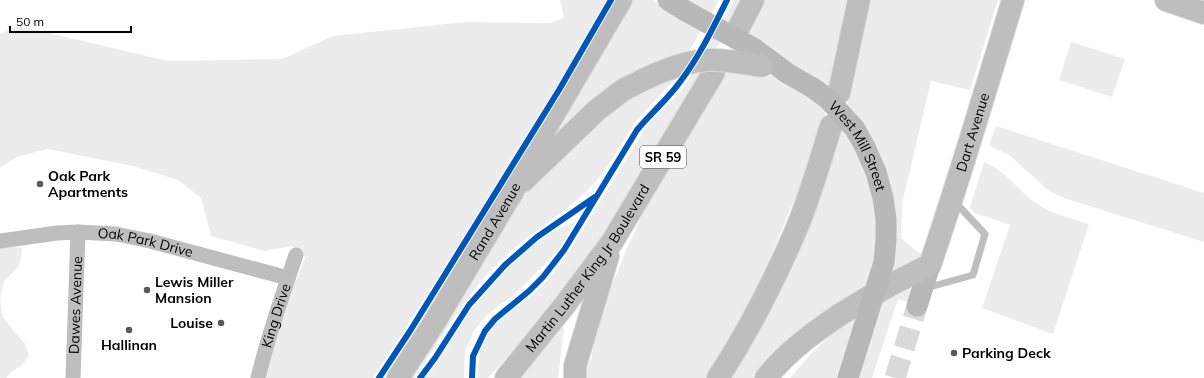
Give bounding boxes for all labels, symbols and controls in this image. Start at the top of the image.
scale bar [10,8,131,34]
text: 50 m [16,14,44,29]
street label: Dart Avenue [952,91,993,174]
street label: West Mill Street [825,97,890,193]
road number: SR 59 [640,146,686,168]
place label: Oak Park Apartments [48,167,128,201]
marker: Oak Park Apartments [35,179,45,189]
street label: Rand Avenue [465,180,524,264]
street label: Martin Luther King Jr Boulevard [521,181,654,356]
street label: Oak Park Drive [97,224,195,261]
street label: Dawes Avenue [65,256,86,354]
place label: Lewis Miller Mansion [155,273,234,307]
street label: King Drive [257,281,295,350]
marker: Lewis Miller Mansion [142,285,152,295]
place label: Louise [170,314,213,332]
marker: Louise [216,318,226,328]
marker: Hallinan [124,325,134,335]
place label: Hallinan [101,336,157,354]
place label: Parking Deck [962,344,1051,362]
marker: Parking Deck [949,348,959,358]

